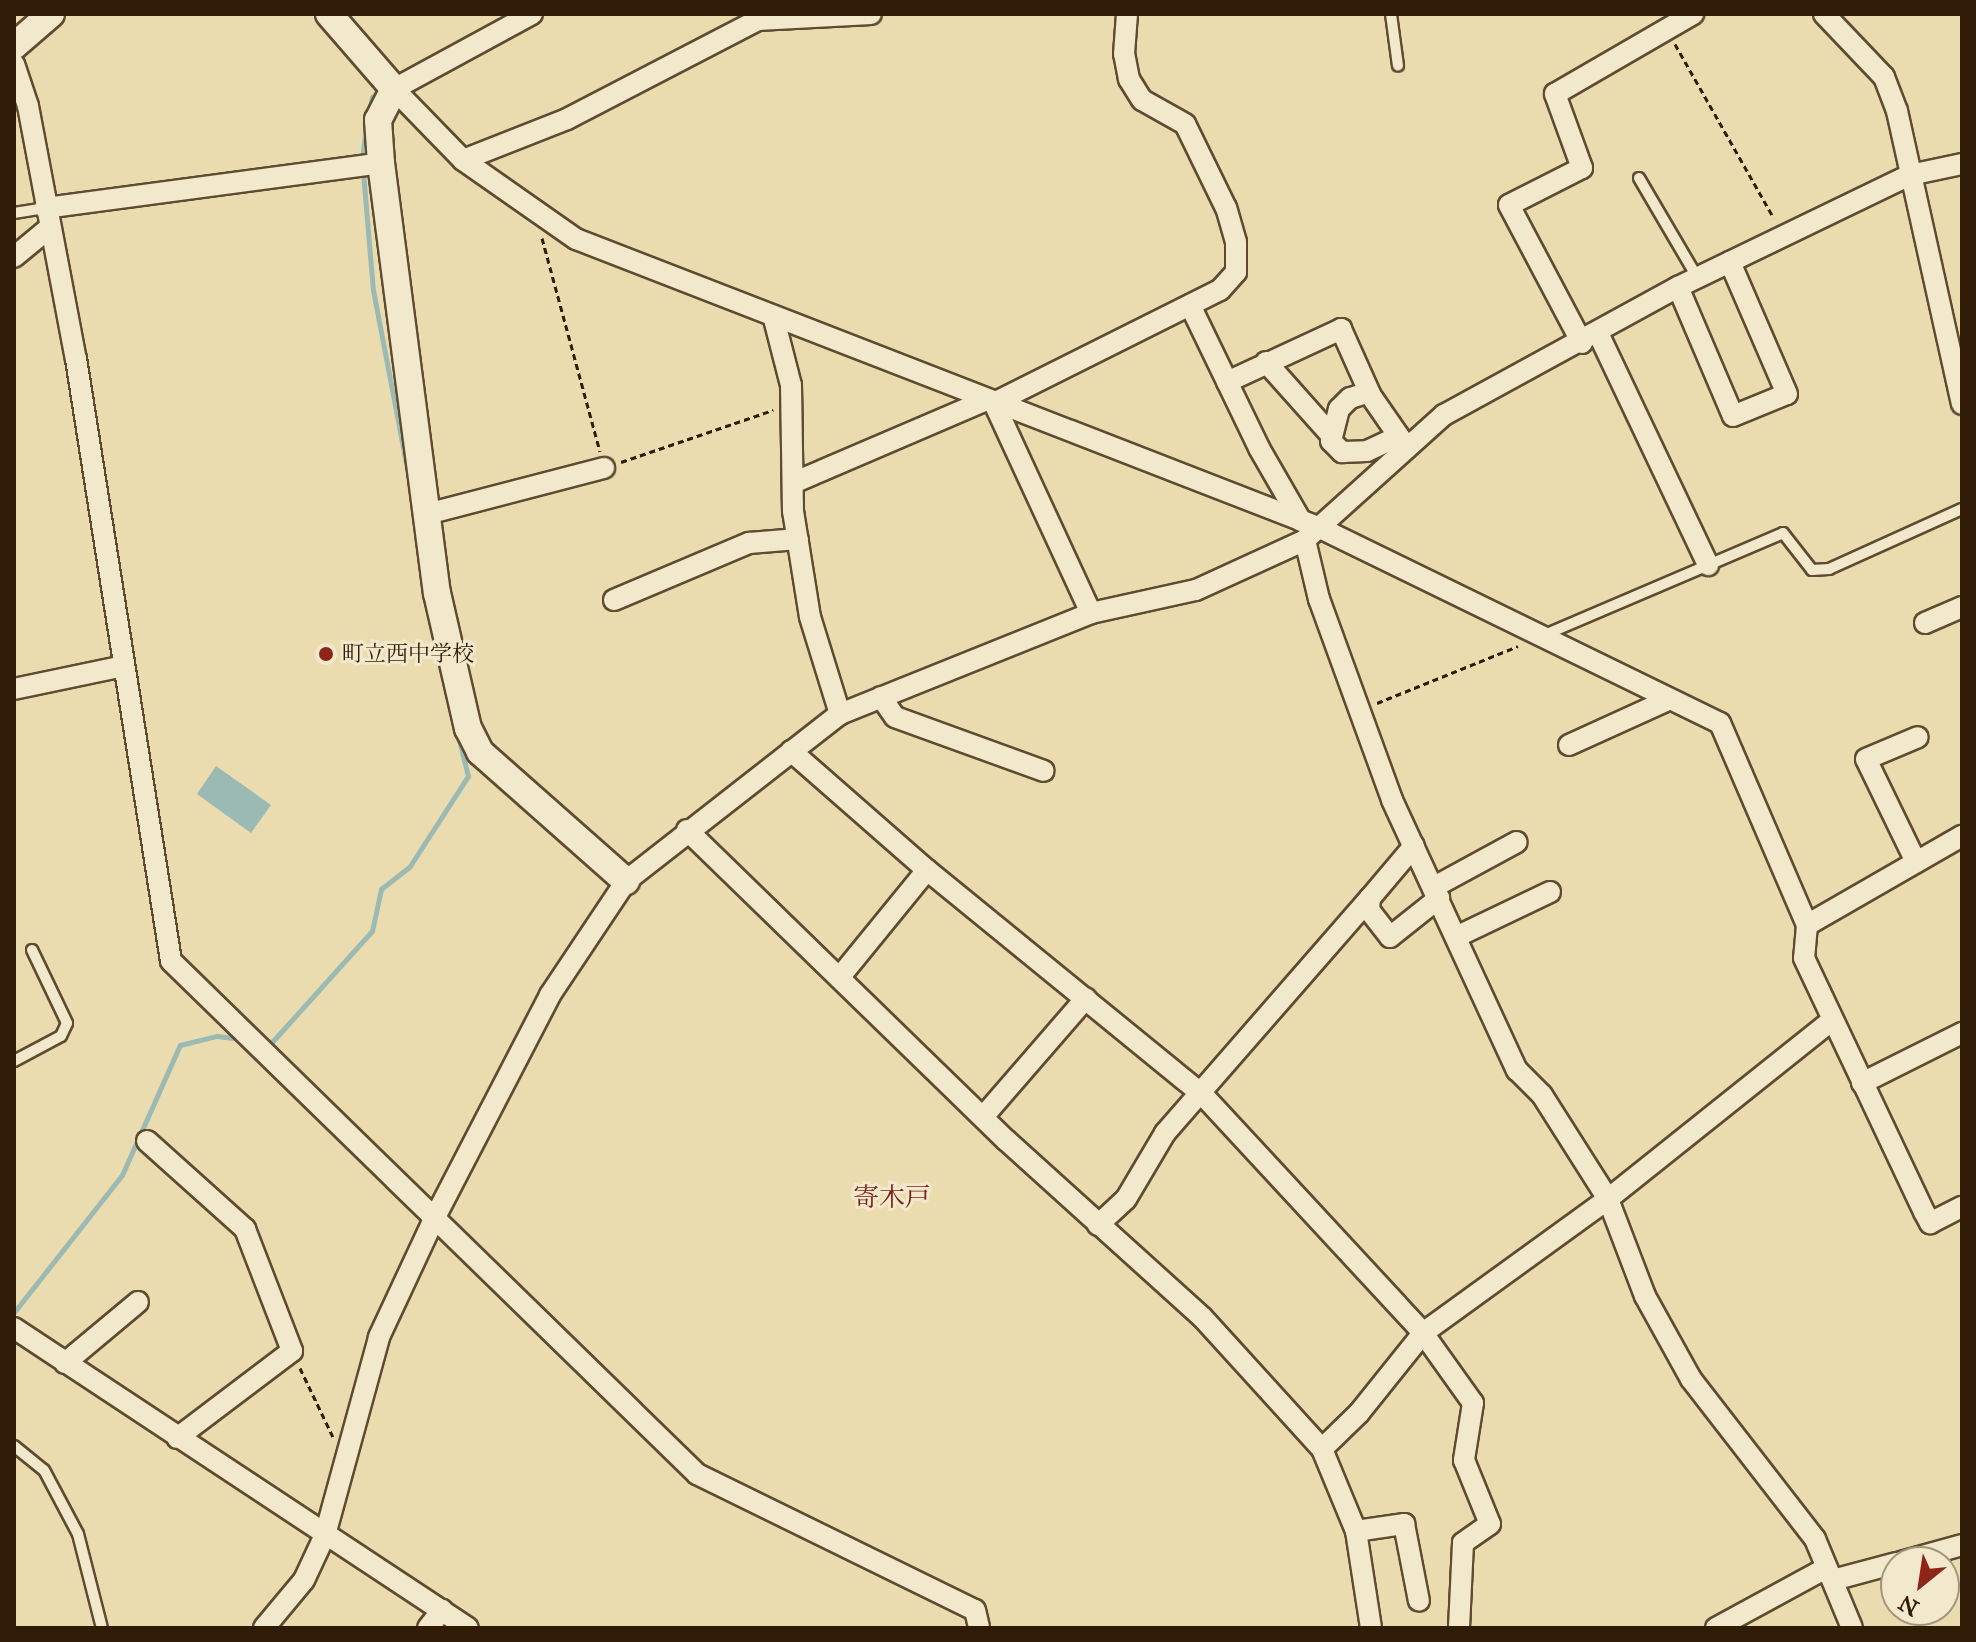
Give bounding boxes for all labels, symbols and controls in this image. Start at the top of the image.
place label: 町立西中学校 [342,641,474,667]
marker: 町立西中学校 [317,645,335,663]
district label: 寄木戸 [853,1182,931,1214]
north arrow [1880,1546,1960,1626]
text: N [1894,1589,1924,1622]

